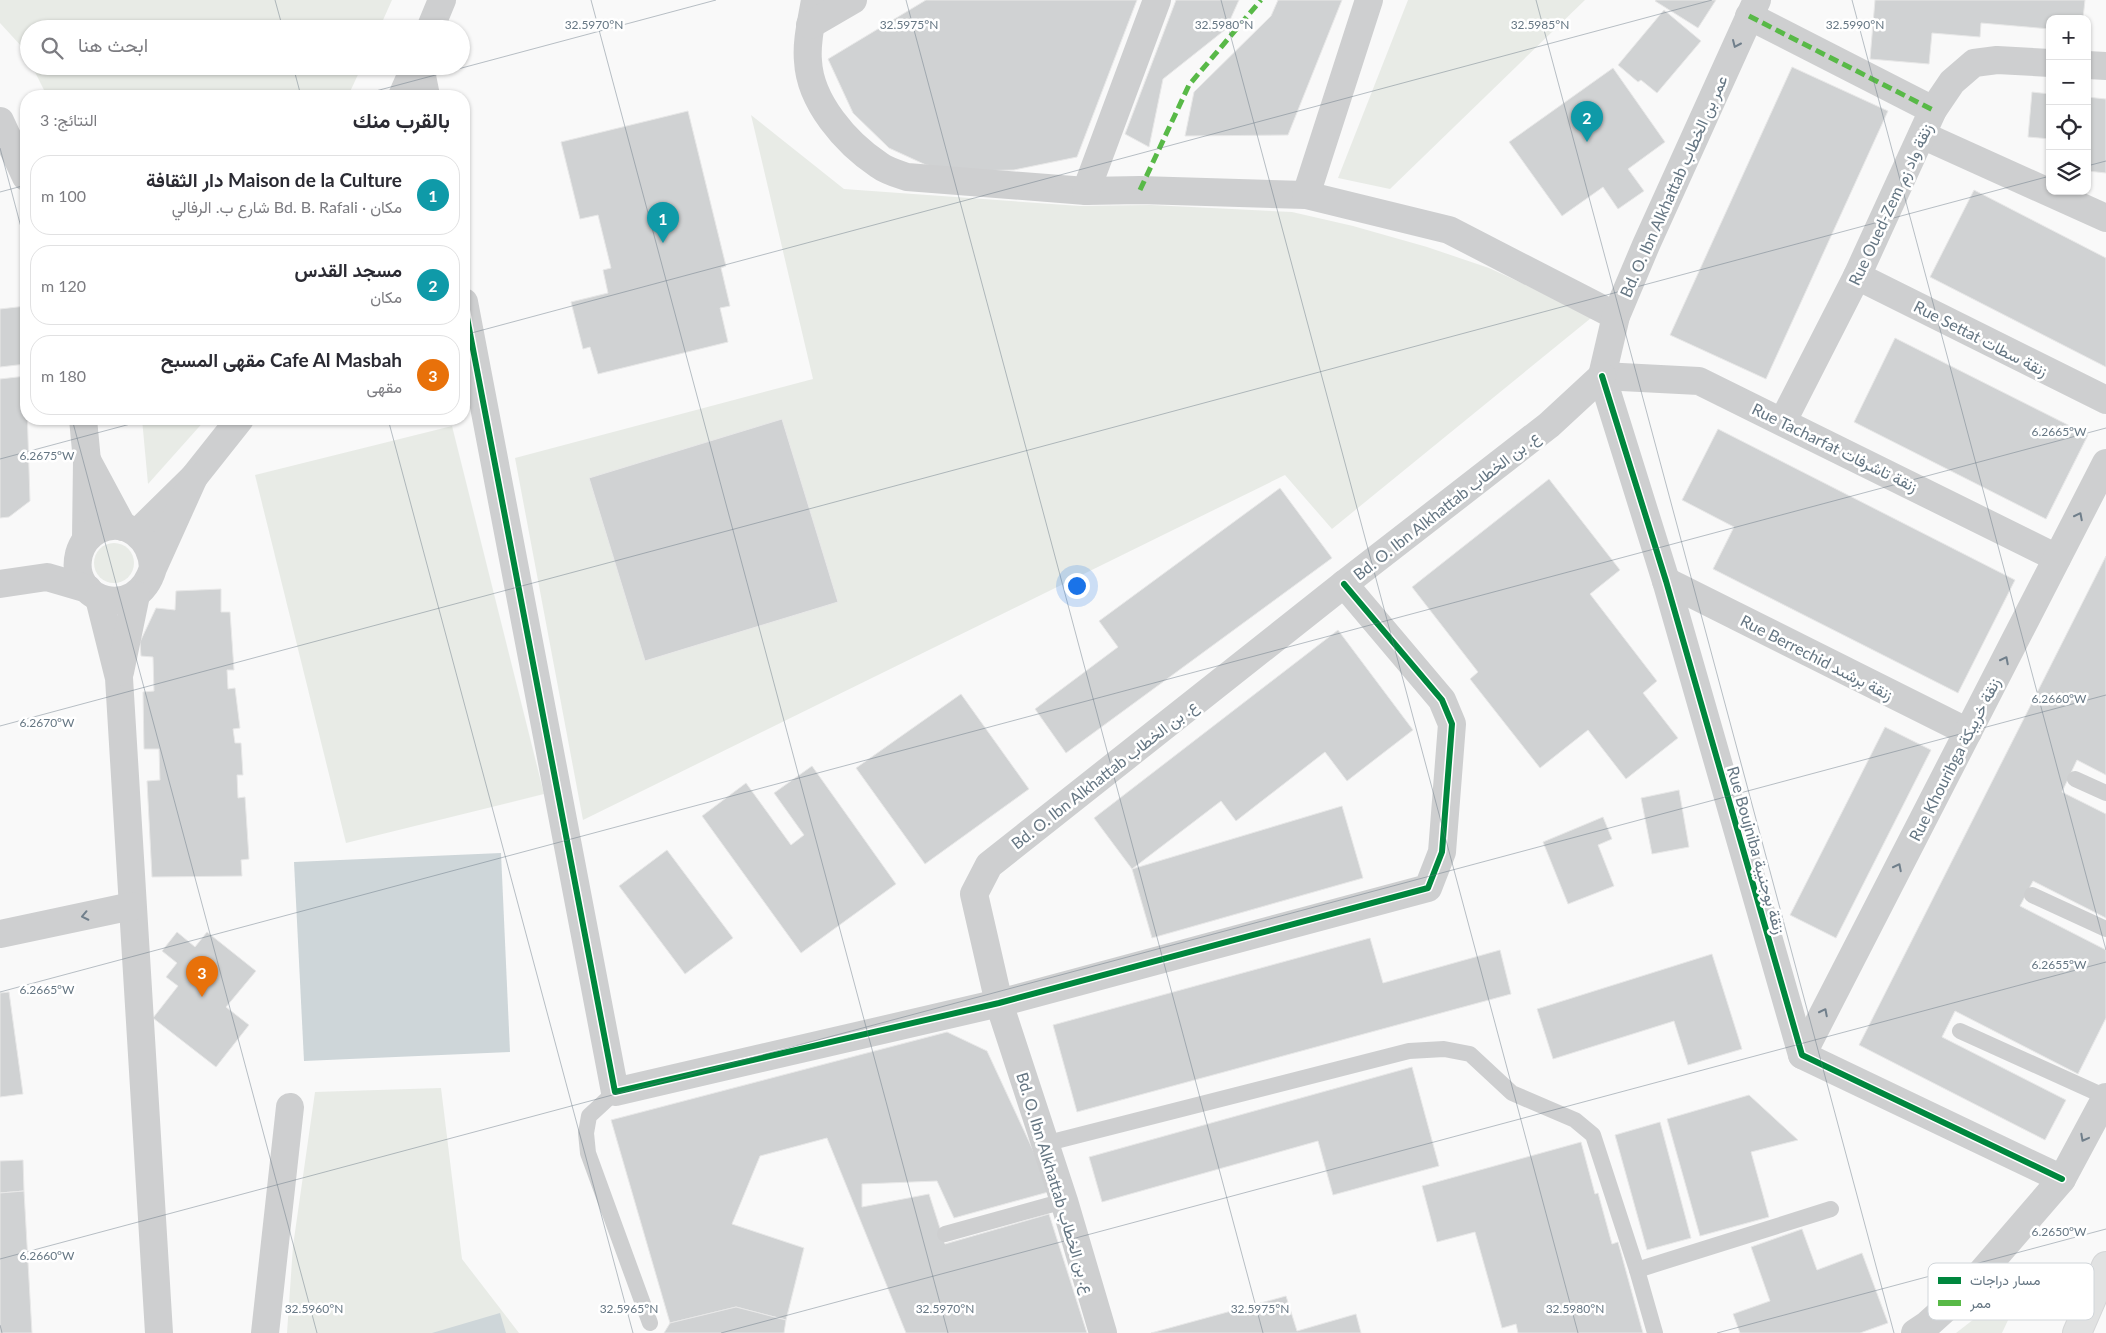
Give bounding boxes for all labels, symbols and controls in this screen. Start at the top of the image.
map controls [2046,15,2091,195]
button: + [2046,15,2091,60]
text: 32.5970°N [565,17,623,32]
text: 32.5975°N [880,17,938,32]
text: 32.5980°N [1195,17,1253,32]
text: 32.5985°N [1511,17,1569,32]
text: 32.5990°N [1826,17,1884,32]
search box [20,20,470,75]
text: ابحث هنا [78,33,148,56]
icon: search [38,34,66,62]
one-way arrow [1732,39,1742,48]
button: − [2046,60,2091,105]
street label: Bd. O. Ibn Alkhattab عمر بن الخطاب [1615,72,1733,301]
pin: 2 [1571,101,1603,142]
button: locate [2046,105,2091,150]
text: بالقرب منك [353,107,450,132]
text: النتائج: 3 [40,110,97,129]
street label: Rue Oued-Zem زنقة واد زم [1844,120,1938,289]
button: layers [2046,150,2091,195]
text: Maison de la Culture دار الثقافة [146,168,402,191]
text: 100 m [41,186,86,205]
text: 1 [428,186,438,205]
text: مكان · Bd. B. Rafali شارع ب. الرفالي [172,197,402,216]
pin: 1 [647,202,679,243]
text: مسجد القدس [295,258,402,281]
text: 120 m [41,276,86,295]
text: 2 [428,276,438,295]
text: مكان [370,287,402,306]
street label: Rue Settat زنقة سطات [1910,296,2051,382]
text: Cafe Al Masbah مقهى المسبح [161,348,402,371]
text: 180 m [41,366,86,385]
text: 3 [428,366,438,385]
text: مقهى [367,377,402,396]
street label: Rue Tacharfat زنقة تاشرفات [1748,399,1921,497]
text: 6.2665°W [2031,424,2087,439]
street label: Bd. O. Ibn Alkhattab ع. بن الخطاب [1349,426,1545,586]
text: 6.2675°W [19,448,75,463]
one-way arrow [2073,512,2083,521]
your location [1064,573,1090,599]
street label: Rue Berrechid زنقة برشىد [1737,610,1896,706]
one-way arrow [1999,656,2009,665]
street label: Rue Khouribga زنقة خريبكة [1904,674,2005,845]
text: 6.2660°W [2031,691,2087,706]
street label: Bd. O. Ibn Alkhattab ع. بن الخطاب [1007,695,1203,855]
text: 6.2670°W [19,715,75,730]
street label: Rue Boujniba زنقة بوجنيبة [1722,764,1790,937]
one-way arrow [1892,863,1902,872]
one-way arrow [80,910,89,921]
pin: 3 [186,956,218,997]
text: 6.2655°W [2031,957,2087,972]
text: 6.2665°W [19,982,75,997]
one-way arrow [1818,1008,1828,1017]
street label: Bd. O. Ibn Alkhattab ع. بن الخطاب [1010,1070,1099,1297]
one-way arrow [2080,1133,2090,1142]
text: 6.2650°W [2031,1224,2087,1239]
text: 6.2660°W [19,1248,75,1263]
legend [1928,1263,2094,1320]
text: مسار دراجات [1970,1271,2040,1289]
text: ممر [1969,1294,1991,1312]
text: 32.5960°N [285,1301,343,1316]
text: 32.5965°N [600,1301,658,1316]
text: 32.5970°N [916,1301,974,1316]
text: 32.5975°N [1231,1301,1289,1316]
text: 32.5980°N [1546,1301,1604,1316]

